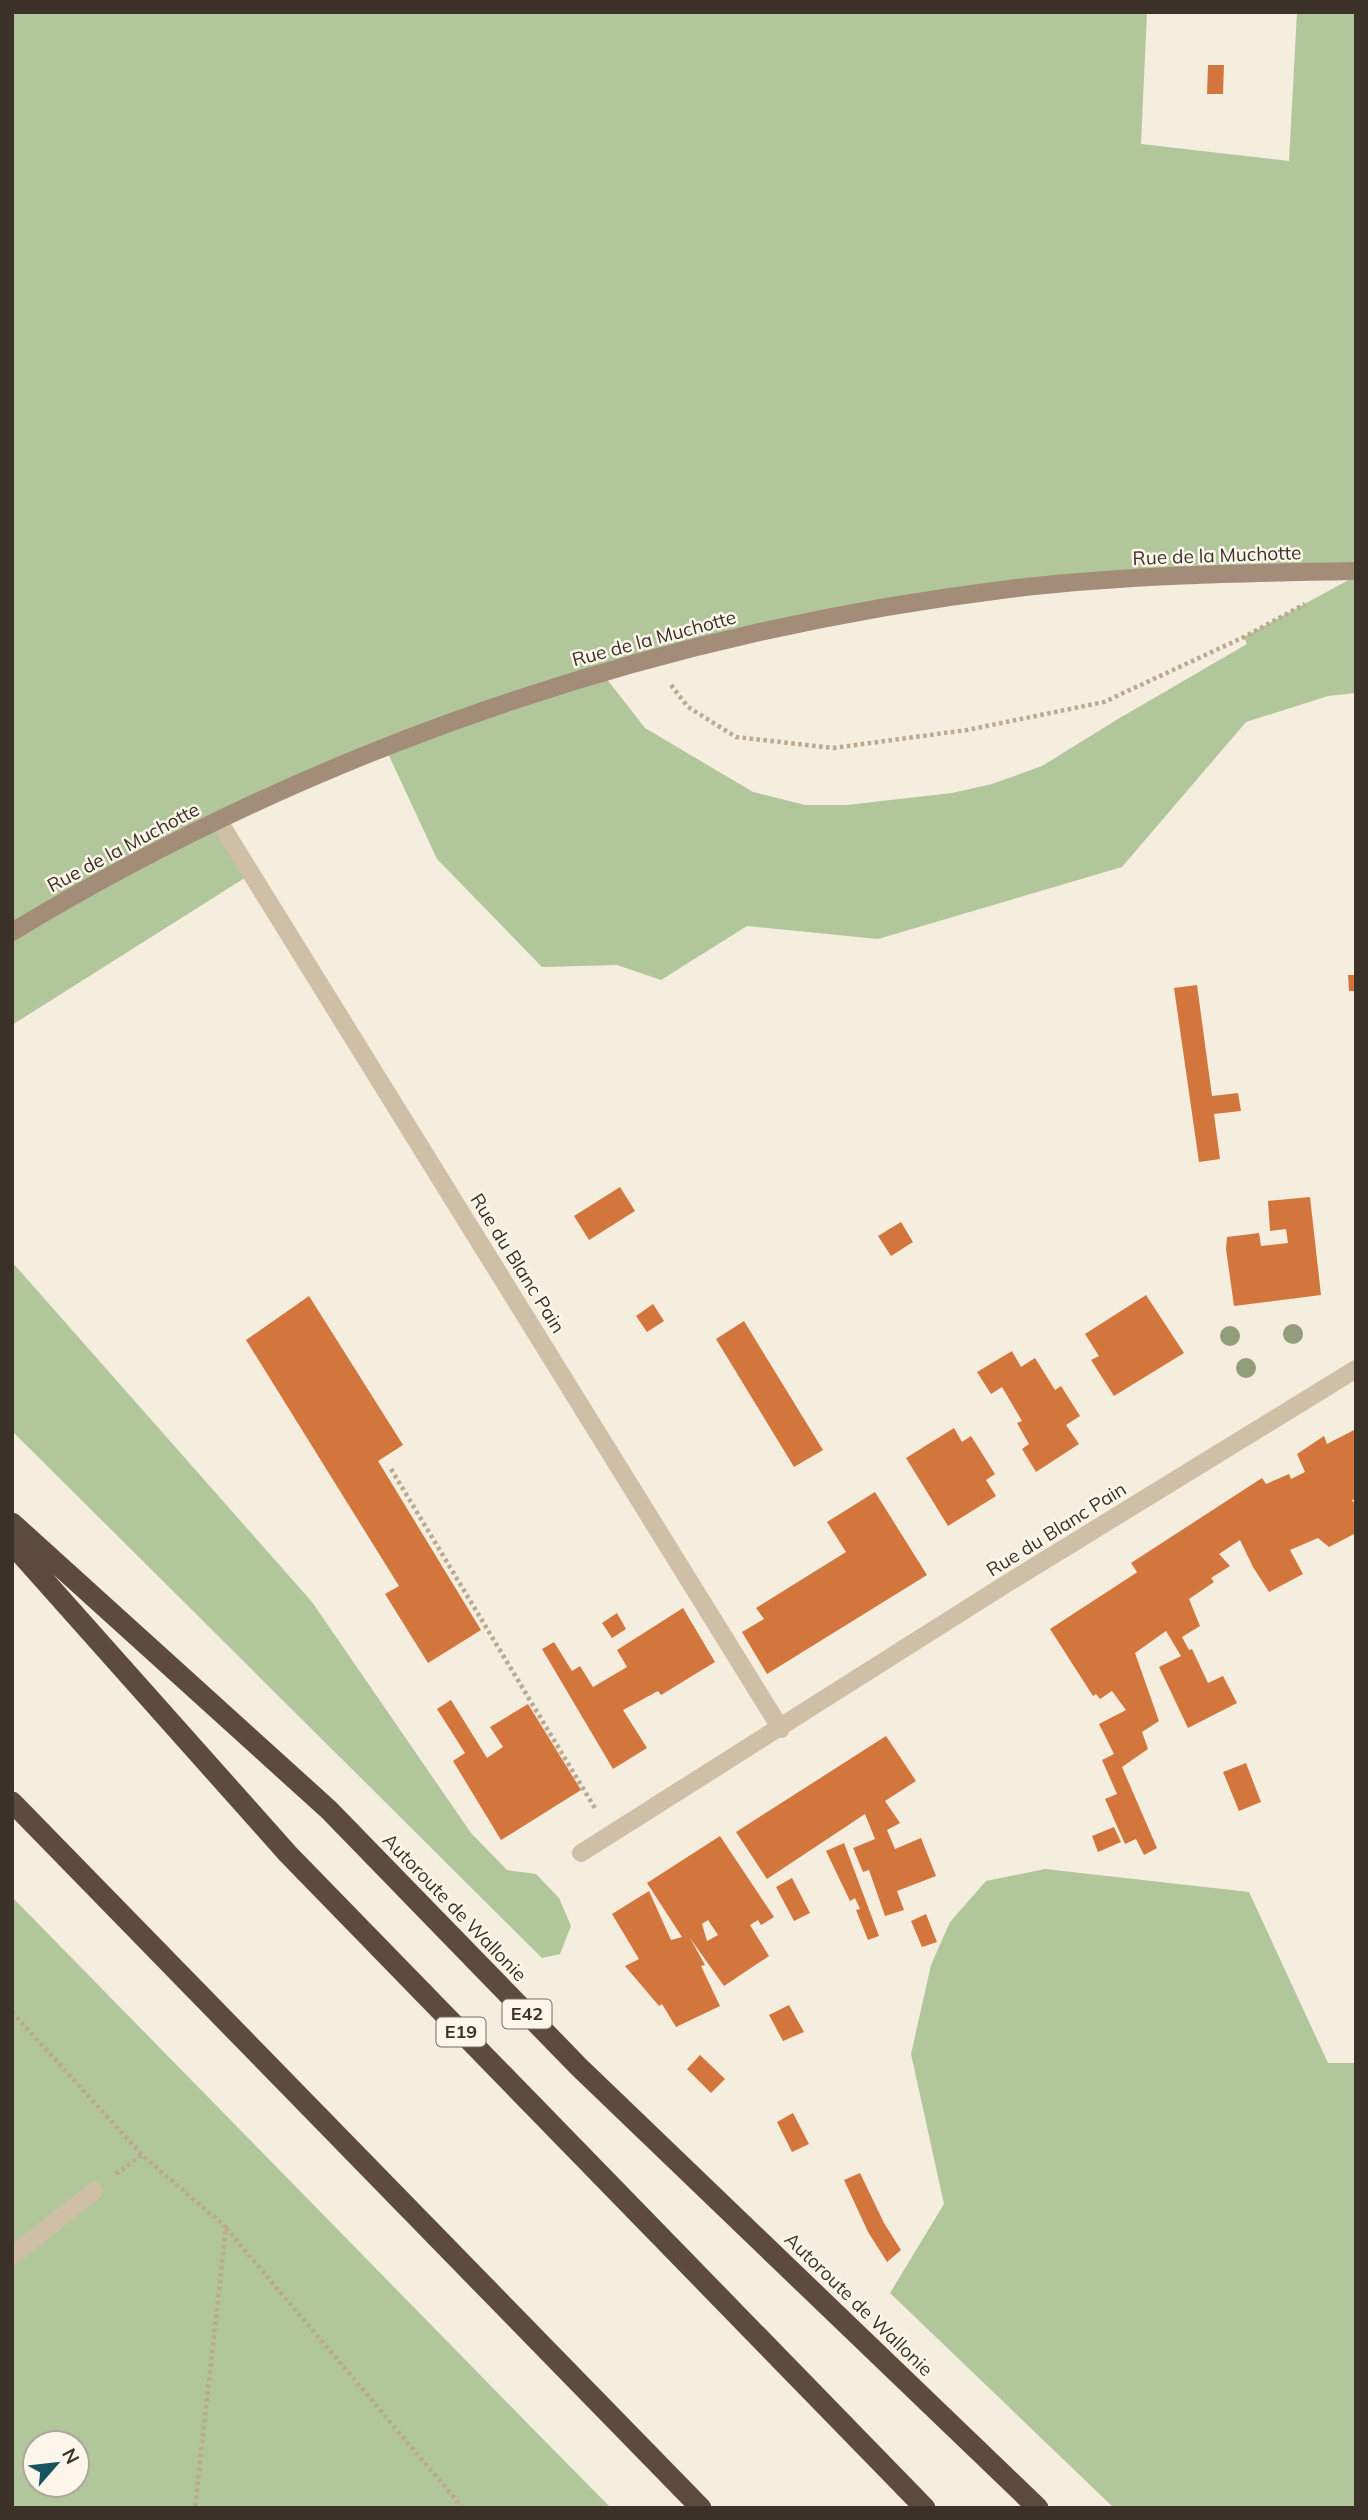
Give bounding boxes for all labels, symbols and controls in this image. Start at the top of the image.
street label: Rue de la Muchotte [1132,540,1302,570]
street label: Rue de la Muchotte [569,605,739,671]
street label: Rue de la Muchotte [43,797,203,897]
street label: Rue du Blanc Pain [465,1189,571,1337]
street label: Rue du Blanc Pain [982,1476,1130,1582]
street label: Autoroute de Wallonie [378,1828,532,1986]
road number: E42 [503,2000,552,2028]
road number: E19 [436,2018,486,2046]
street label: Autoroute de Wallonie [780,2227,938,2381]
north arrow [21,2429,91,2499]
text: N [57,2444,85,2468]

